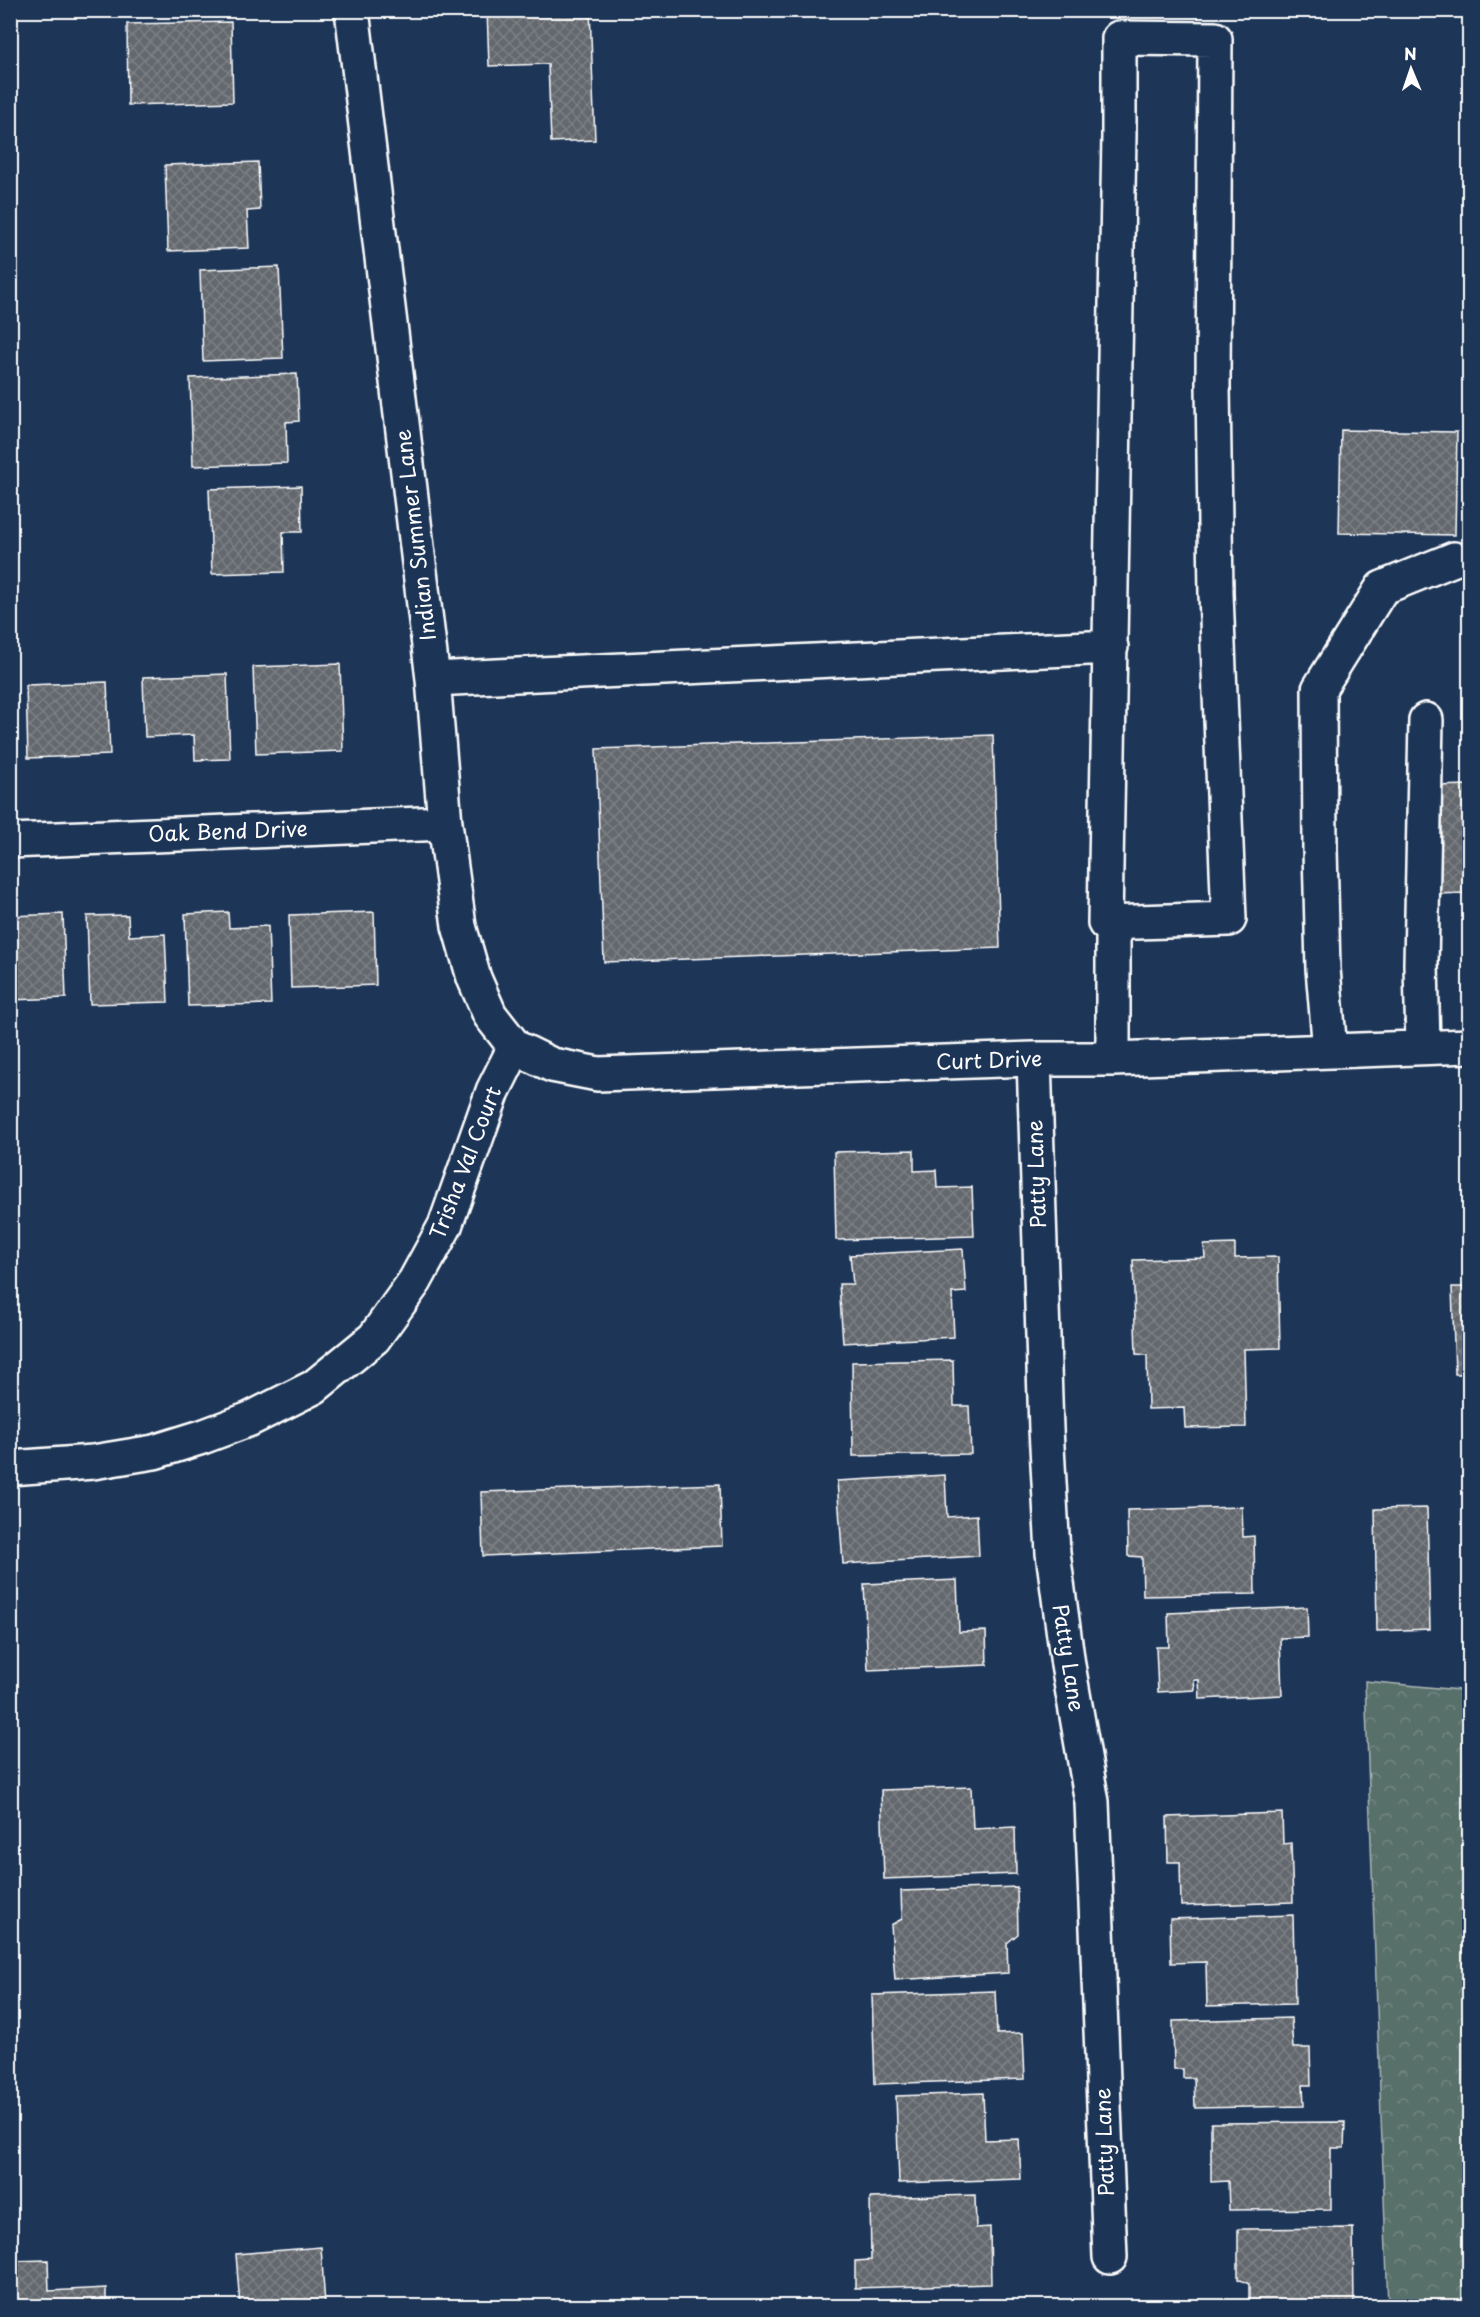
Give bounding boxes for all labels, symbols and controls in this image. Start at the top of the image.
north arrow [1381,39,1441,99]
text: N [1404,41,1417,65]
street label: Indian Summer Lane [385,428,443,643]
street label: Oak Bend Drive [148,811,308,849]
street label: Curt Drive [935,1041,1043,1077]
street label: Trisha Val Court [420,1081,508,1244]
street label: Patty Lane [1017,1119,1053,1229]
street label: Patty Lane [1046,1602,1094,1714]
street label: Patty Lane [1085,2087,1121,2197]

